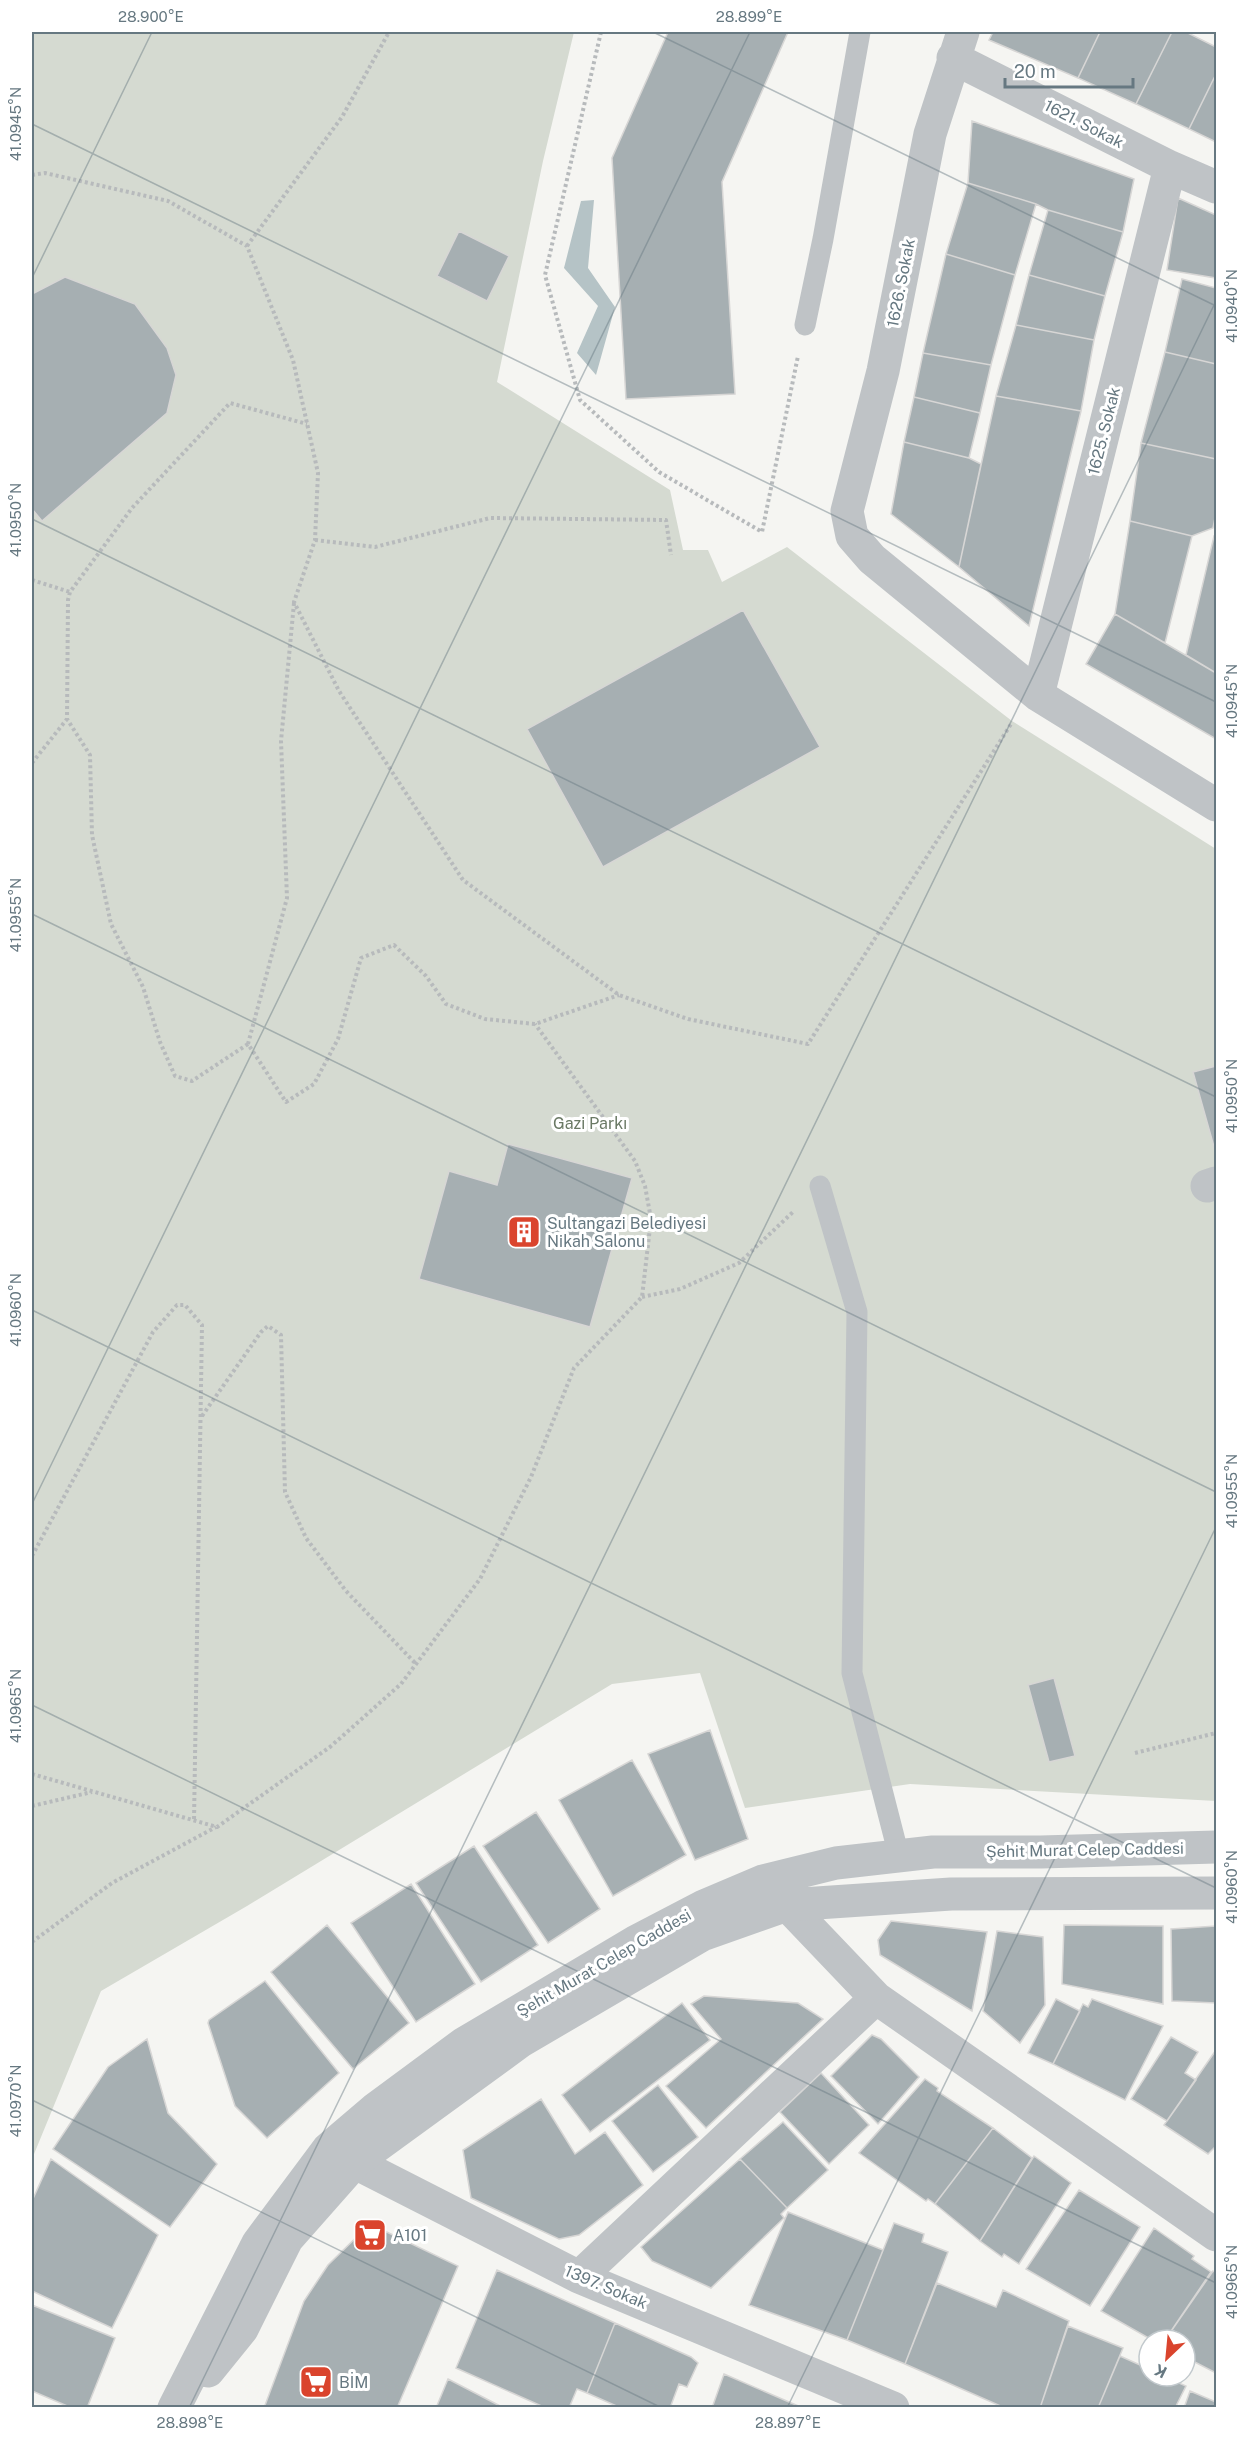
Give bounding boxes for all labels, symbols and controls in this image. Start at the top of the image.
text: 28.900°E [118,8,184,25]
text: 28.899°E [716,8,782,25]
scale bar [1005,51,1132,89]
text: 20 m [1014,61,1056,82]
text: 41.0945°N [7,87,24,161]
street label: 1621. Sokak [1041,96,1127,152]
street label: 1626. Sokak [883,237,919,329]
text: 41.0940°N [1223,269,1240,343]
street label: 1625. Sokak [1084,385,1124,477]
text: 41.0950°N [7,483,24,557]
text: 41.0945°N [1223,664,1240,738]
text: 41.0955°N [7,878,24,952]
text: 41.0950°N [1223,1059,1240,1133]
park label: Gazi Parkı [553,1114,627,1133]
building icon: Sultangazi Belediyesi Nikah Salonu [506,1214,542,1250]
place label: Sultangazi Belediyesi Nikah Salonu [547,1214,706,1251]
text: 41.0960°N [7,1273,24,1347]
text: 41.0955°N [1223,1454,1240,1528]
text: 41.0965°N [7,1669,24,1743]
street label: Şehit Murat Celep Caddesi [986,1839,1184,1861]
text: 41.0960°N [1223,1850,1240,1924]
street label: Şehit Murat Celep Caddesi [514,1905,694,2021]
text: 41.0970°N [7,2064,24,2138]
supermarket icon: A101 [352,2217,388,2253]
place label: A101 [393,2226,427,2245]
text: 41.0965°N [1223,2245,1240,2319]
street label: 1397. Sokak [562,2261,650,2313]
north arrow [1137,2328,1197,2388]
text: K [1151,2360,1170,2382]
supermarket icon: BİM [298,2364,334,2400]
place label: BİM [339,2372,369,2392]
text: 28.898°E [157,2414,223,2431]
text: 28.897°E [755,2414,821,2431]

